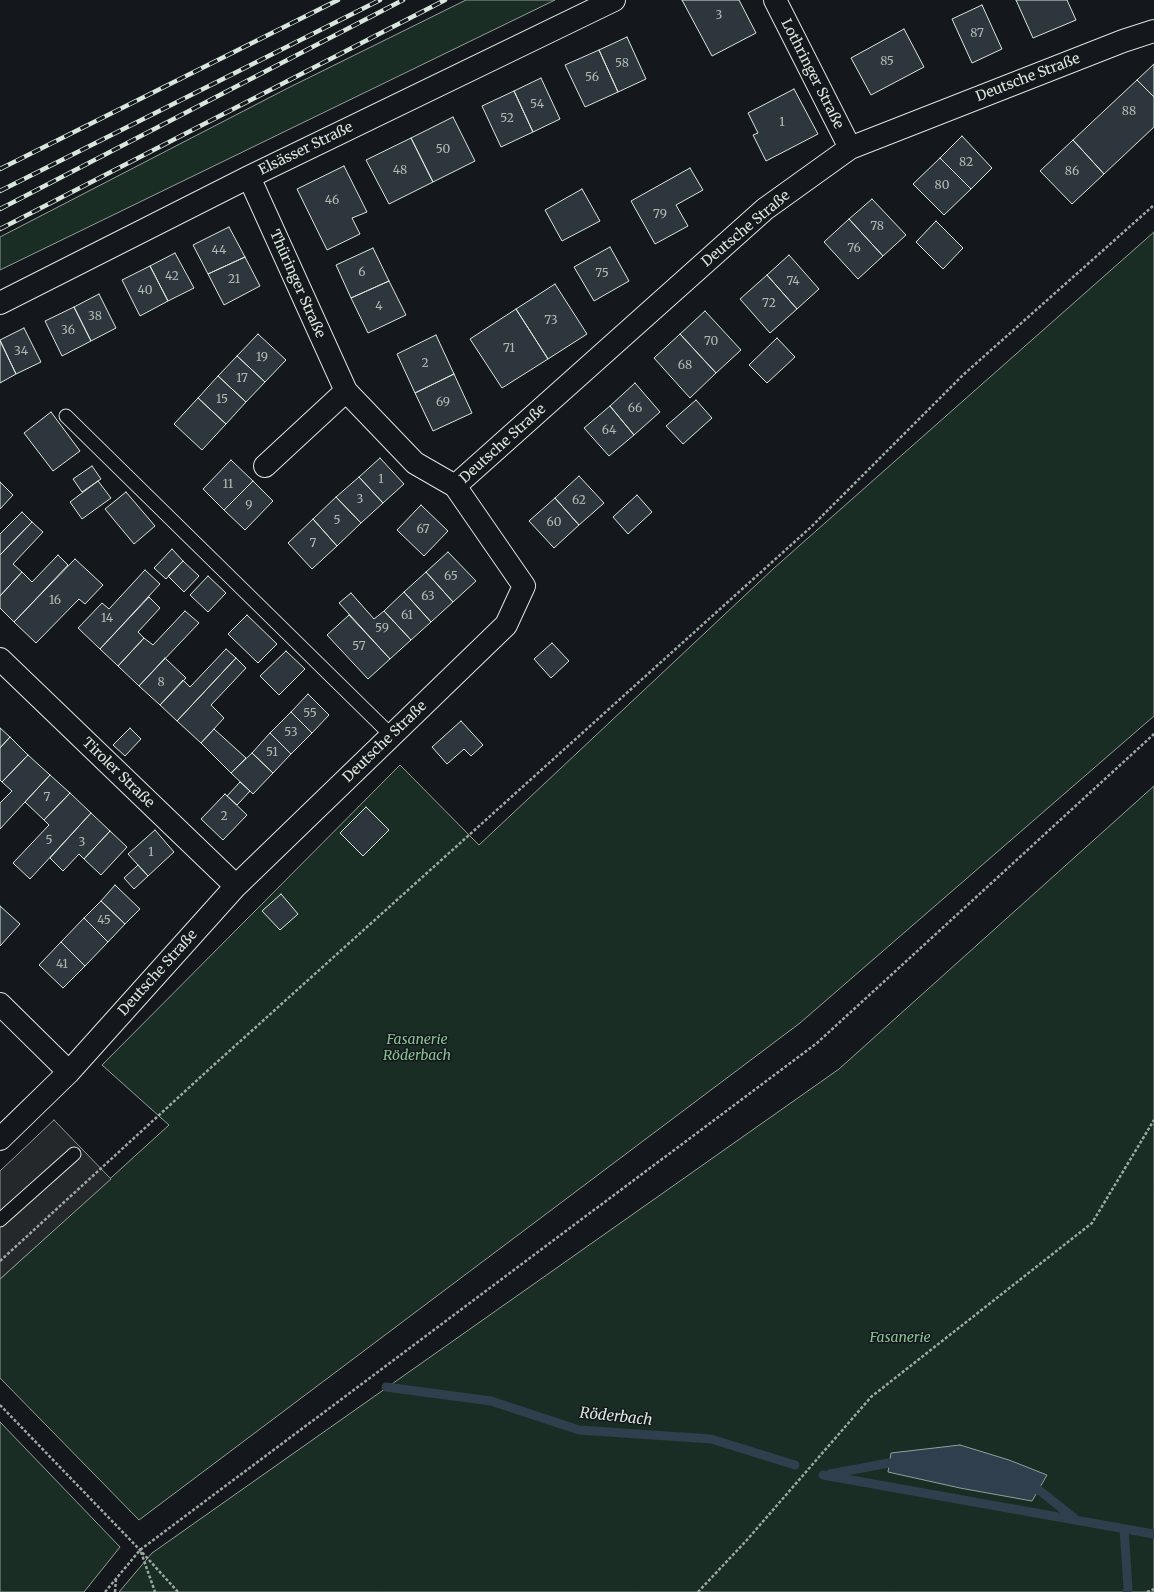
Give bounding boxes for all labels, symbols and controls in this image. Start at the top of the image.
house number: 3 [716,9,722,23]
street label: Lothringer Straße [777,16,847,132]
house number: 87 [970,27,984,41]
street label: Deutsche Straße [974,50,1082,106]
house number: 85 [880,55,894,69]
house number: 58 [615,57,629,71]
house number: 56 [585,71,599,85]
house number: 54 [530,98,544,112]
house number: 88 [1122,105,1136,119]
house number: 52 [500,112,514,126]
house number: 1 [779,116,785,130]
street label: Elsässer Straße [256,119,356,179]
house number: 50 [436,143,450,157]
house number: 82 [959,156,973,170]
house number: 48 [393,164,407,178]
house number: 86 [1065,165,1079,179]
house number: 80 [935,179,949,193]
street label: Deutsche Straße [698,187,794,271]
house number: 46 [325,194,339,208]
house number: 79 [653,208,667,222]
house number: 78 [870,220,884,234]
street label: Thüringer Straße [266,227,328,341]
house number: 76 [847,242,861,256]
house number: 44 [212,244,226,258]
house number: 6 [358,266,366,280]
house number: 75 [595,267,609,281]
house number: 42 [165,270,179,284]
house number: 21 [228,273,240,287]
house number: 74 [786,275,800,289]
house number: 40 [138,284,152,298]
house number: 72 [762,297,776,311]
house number: 4 [375,300,383,314]
house number: 38 [88,310,102,324]
house number: 73 [544,314,558,328]
house number: 36 [61,324,75,338]
house number: 70 [704,335,718,349]
house number: 71 [503,342,515,356]
house number: 34 [14,345,28,359]
house number: 19 [256,351,268,365]
house number: 2 [421,357,429,371]
house number: 68 [678,359,692,373]
house number: 17 [236,372,248,386]
house number: 15 [216,393,228,407]
house number: 69 [436,396,450,410]
street label: Deutsche Straße [457,401,549,487]
house number: 66 [628,402,642,416]
house number: 64 [602,424,616,438]
house number: 1 [378,473,384,487]
house number: 11 [223,478,233,492]
house number: 3 [357,493,363,507]
house number: 62 [572,494,586,508]
house number: 9 [245,499,253,513]
house number: 5 [333,514,341,528]
house number: 60 [547,516,561,530]
house number: 67 [416,523,430,537]
house number: 7 [310,537,316,551]
house number: 65 [444,570,458,584]
house number: 63 [421,590,435,604]
house number: 16 [49,594,61,608]
house number: 61 [401,609,413,623]
house number: 14 [101,612,113,626]
house number: 59 [375,622,389,636]
house number: 57 [352,640,366,654]
house number: 8 [157,676,165,690]
street label: Deutsche Straße [340,698,430,786]
house number: 55 [303,707,317,721]
house number: 53 [284,726,298,740]
street label: Tiroler Straße [79,734,157,812]
house number: 51 [266,746,278,760]
house number: 7 [44,791,50,805]
house number: 2 [220,810,228,824]
house number: 5 [45,834,53,848]
house number: 3 [79,836,85,850]
house number: 1 [148,846,154,860]
house number: 45 [97,914,111,928]
street label: Deutsche Straße [115,927,201,1019]
house number: 41 [56,958,68,972]
park label: Fasanerie Röderbach [383,1032,451,1064]
park label: Fasanerie [869,1330,931,1346]
water label: Röderbach [579,1404,653,1430]

